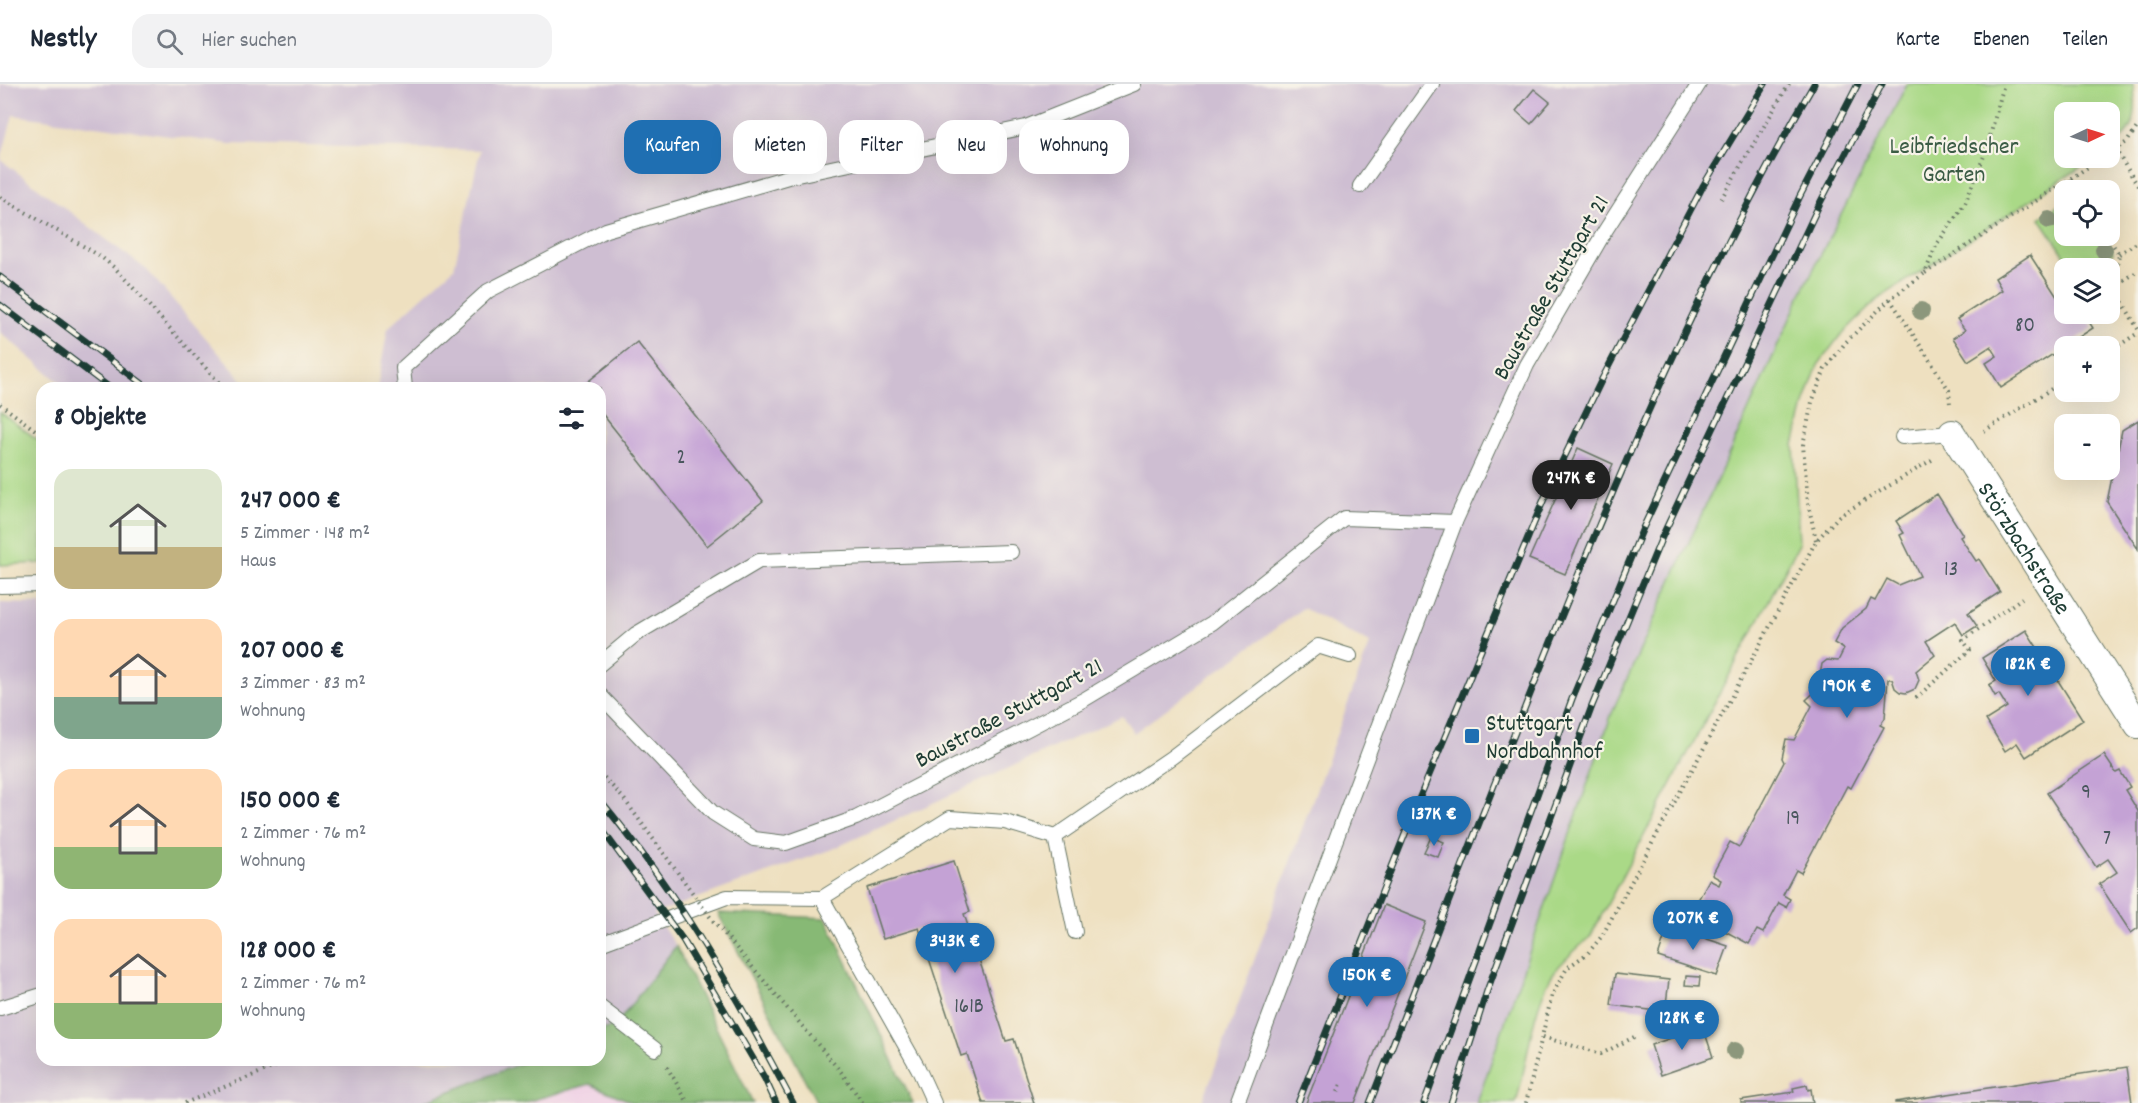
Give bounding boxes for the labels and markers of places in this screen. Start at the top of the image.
pin: 247K € [1522,460,1620,511]
pin: 182K € [1979,646,2077,697]
pin: 190K € [1798,668,1896,719]
place label: Stuttgart Nordbahnhof [1486,708,1603,770]
marker: Stuttgart Nordbahnhof [1463,727,1481,745]
pin: 137K € [1385,796,1483,847]
pin: 207K € [1644,900,1742,951]
pin: 343K € [906,923,1004,974]
pin: 150K € [1318,957,1416,1008]
pin: 128K € [1633,1000,1731,1051]

